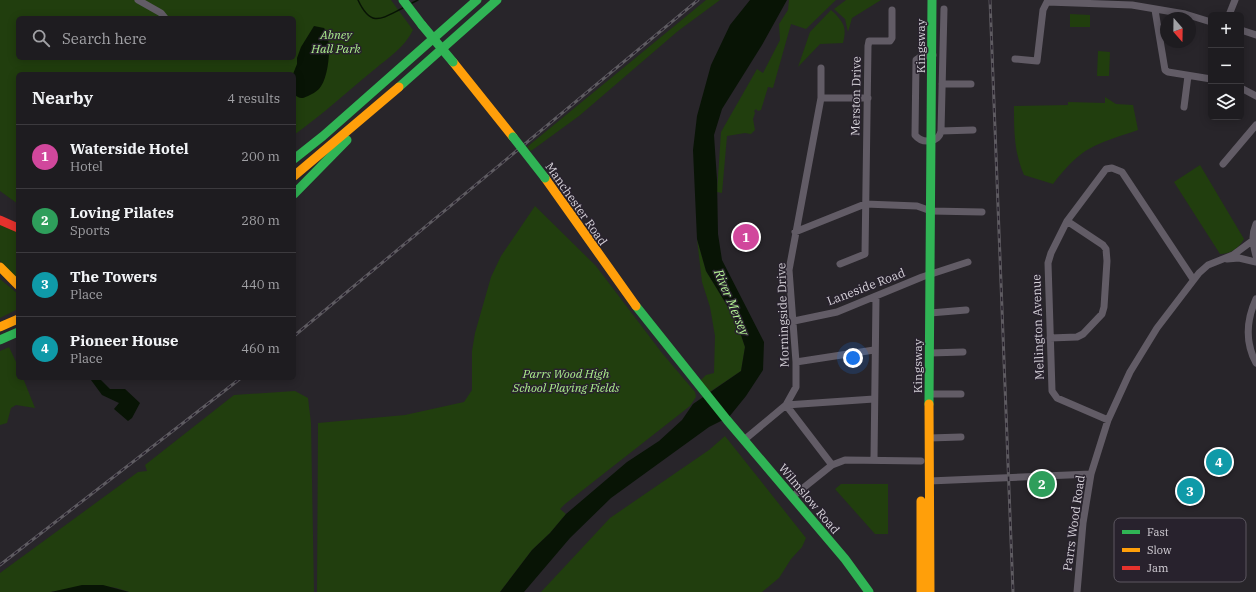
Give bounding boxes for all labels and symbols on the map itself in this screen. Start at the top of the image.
north arrow [1160,12,1196,48]
street label: Kingsway [913,18,928,73]
park label: Abney Hall Park [310,27,361,56]
street label: Merston Drive [847,56,864,136]
street label: Manchester Road [542,159,611,248]
pin: 1 [733,222,759,252]
street label: Morningside Drive [773,262,792,368]
street label: Laneside Road [825,265,907,308]
water label: River Mersey [710,266,754,339]
street label: Mellington Avenue [1028,274,1047,380]
street label: Kingsway [910,338,925,393]
your location [843,348,863,368]
park label: Parrs Wood High School Playing Fields [512,366,620,395]
pin: 4 [1206,447,1232,477]
street label: Wilmslow Road [776,460,843,537]
pin: 2 [1029,469,1055,499]
street label: Parrs Wood Road [1059,474,1088,572]
pin: 3 [1177,476,1203,506]
legend [1114,518,1246,582]
text: Fast [1147,525,1169,539]
text: Slow [1147,543,1172,557]
text: Jam [1147,561,1169,575]

